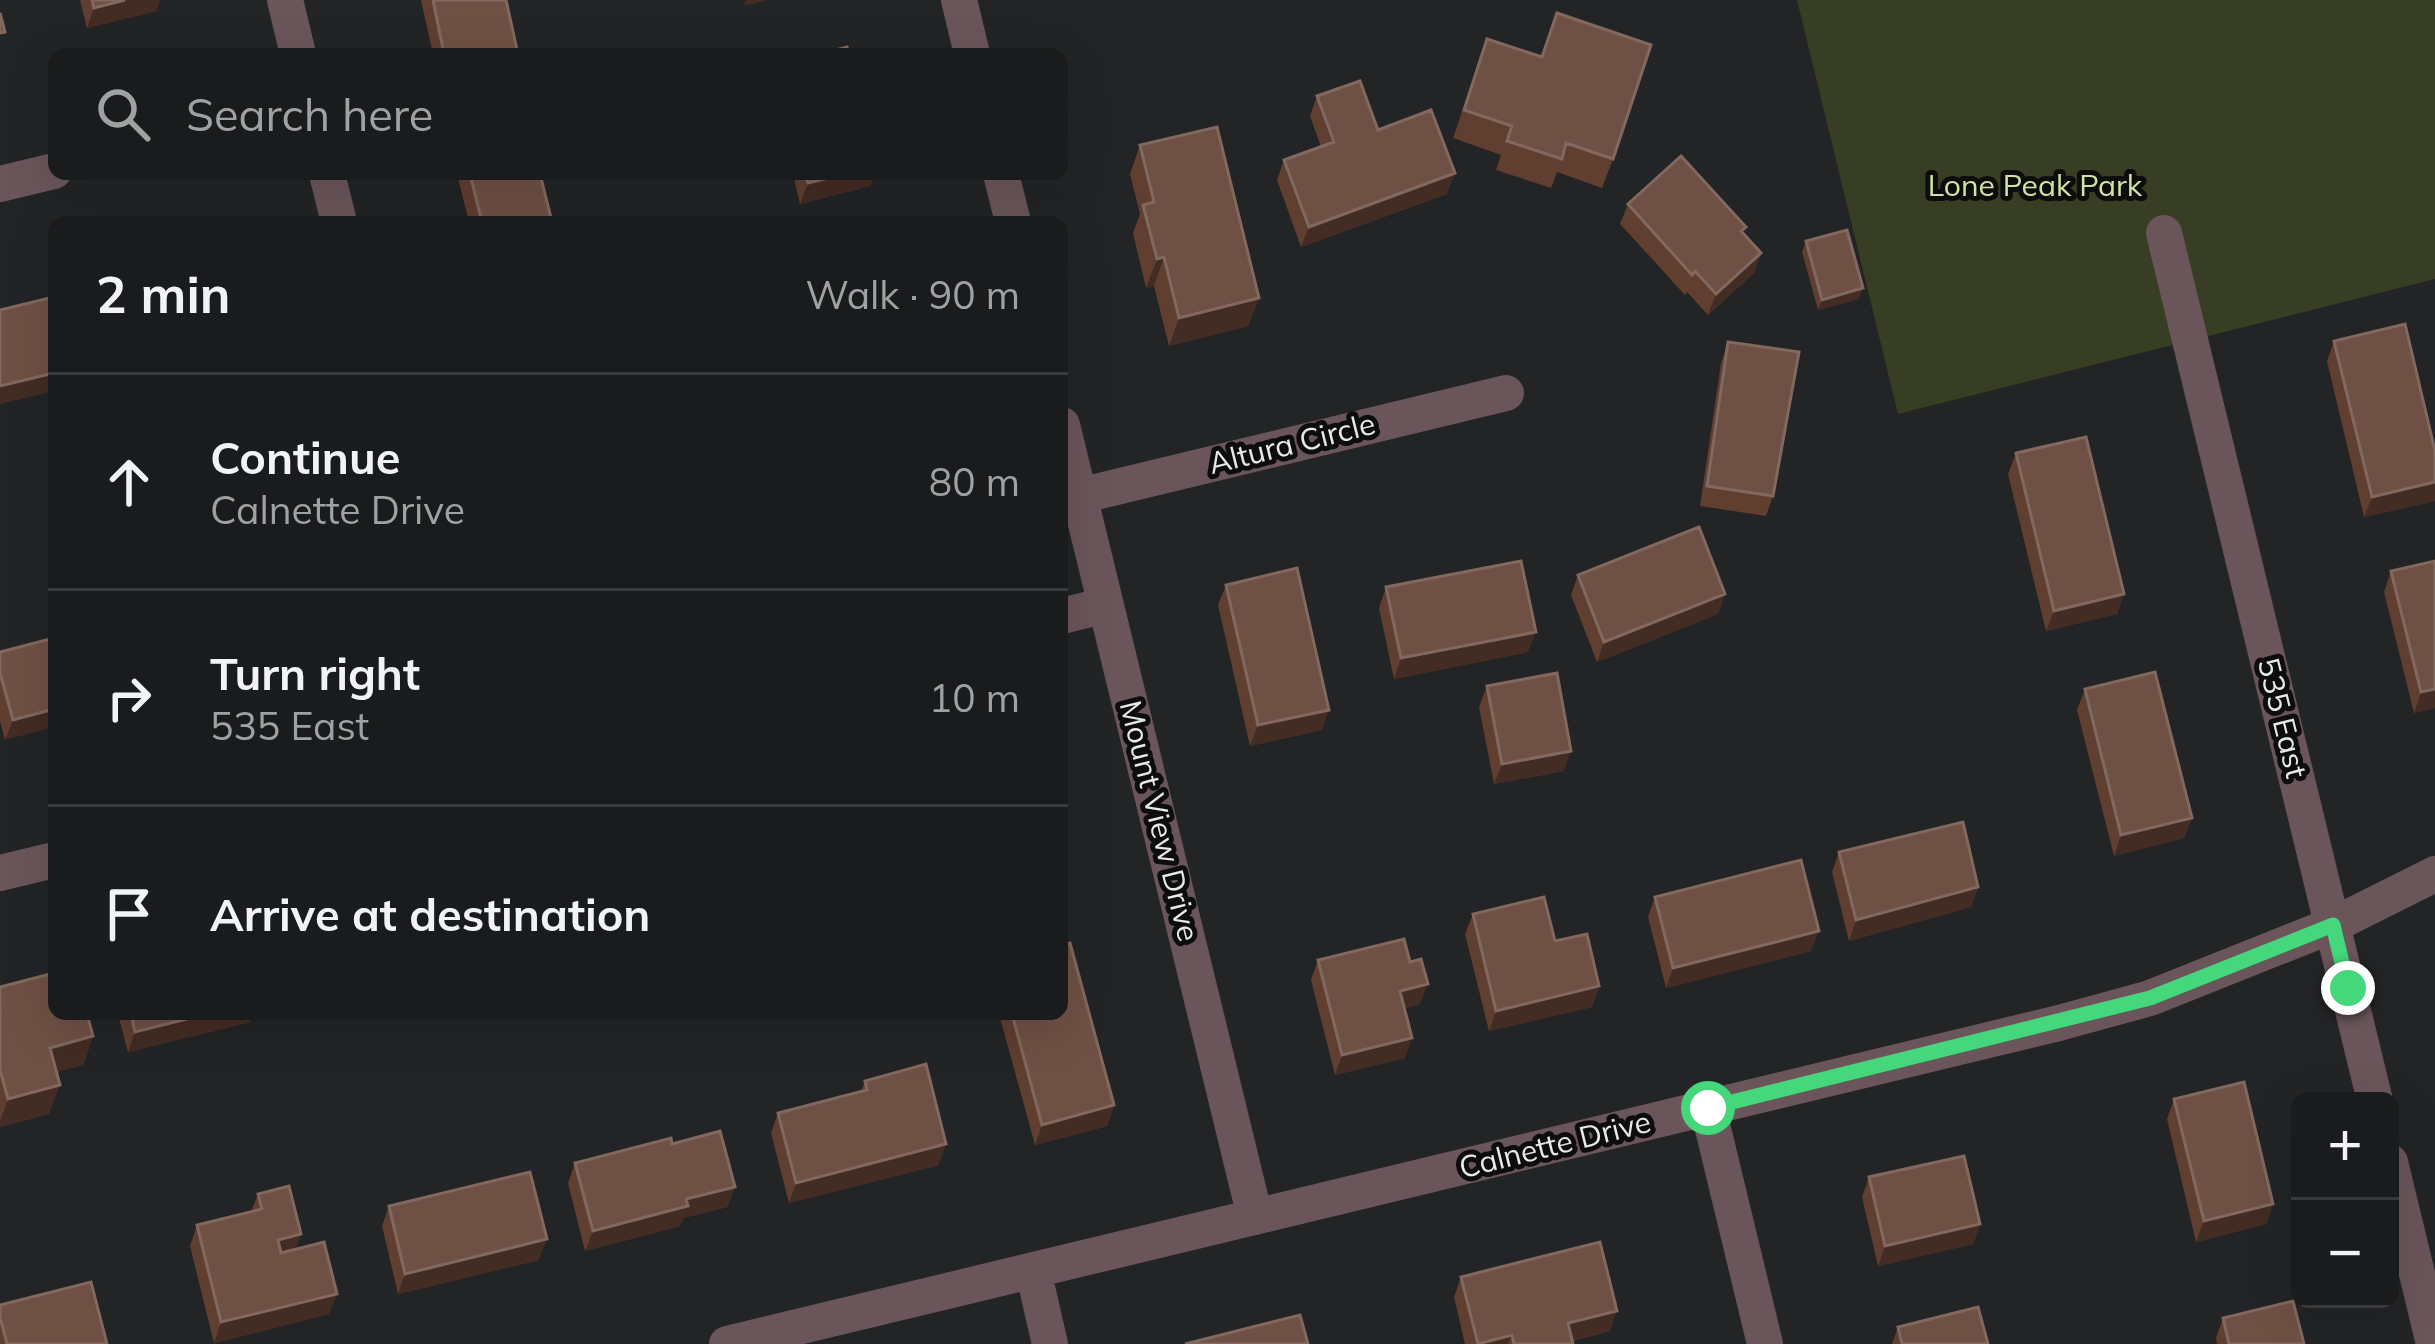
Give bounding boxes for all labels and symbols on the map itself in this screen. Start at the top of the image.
park label: Lone Peak Park [1928,166,2143,204]
street label: Altura Circle [1205,404,1379,482]
street label: 535 East [2250,654,2316,782]
street label: Mount View Drive [1112,696,1208,945]
route end [2321,961,2375,1015]
route start [1681,1081,1735,1135]
street label: Calnette Drive [1455,1102,1655,1186]

